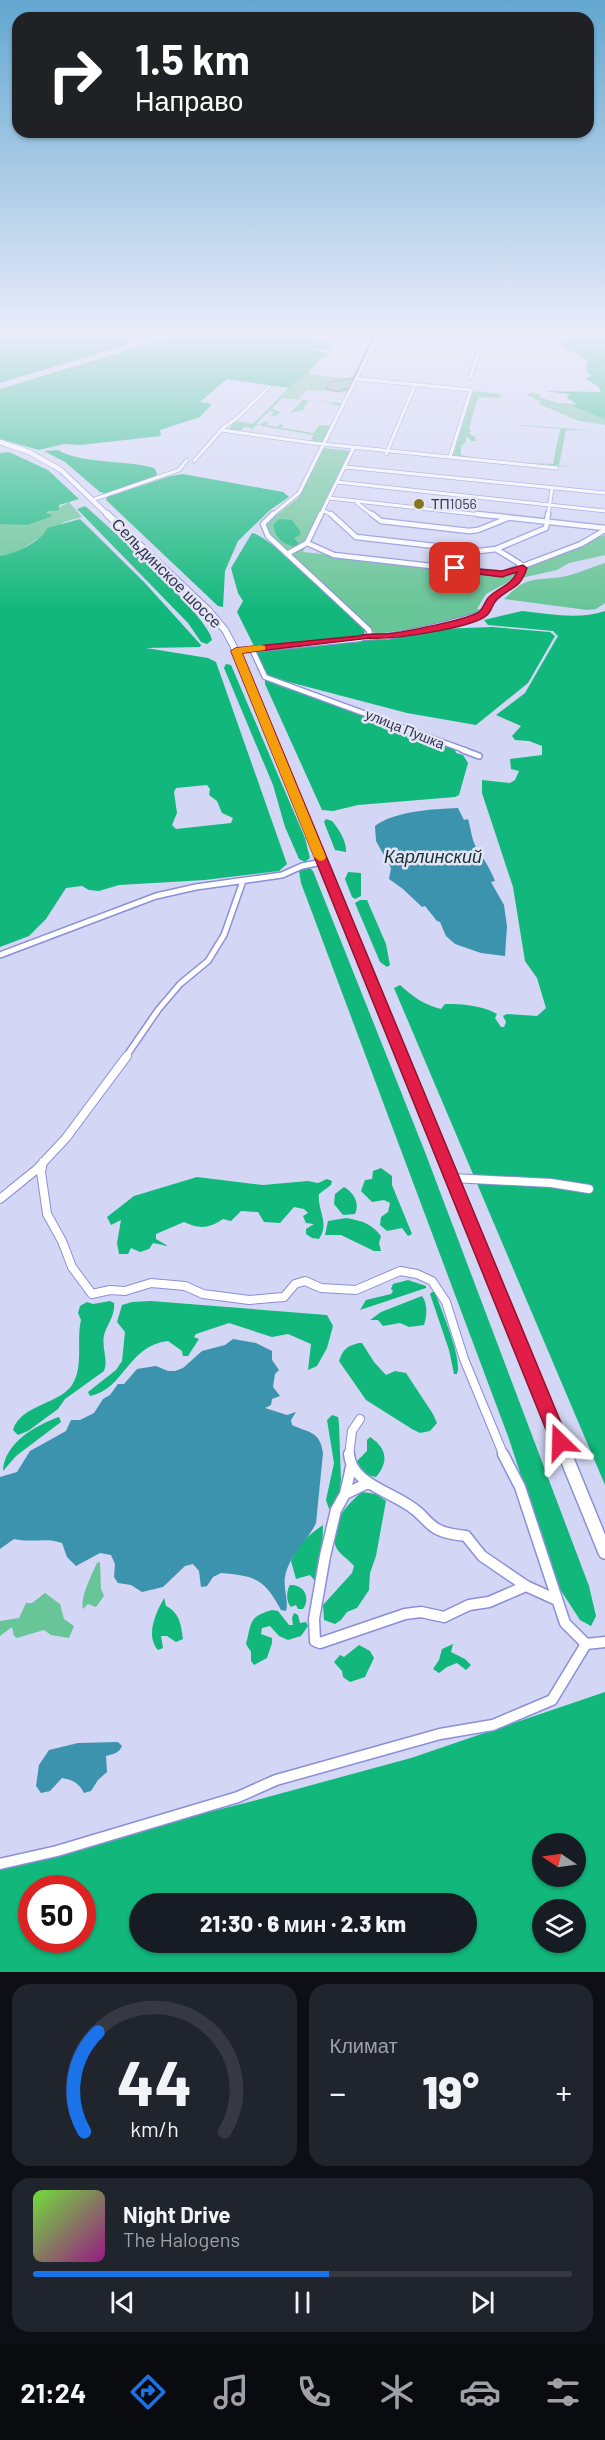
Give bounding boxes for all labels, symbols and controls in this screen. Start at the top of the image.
text: 1.5 km [135,33,250,83]
icon: right [36,36,114,114]
text: Направо [135,84,243,116]
place label: ТП1056 [431,495,477,512]
marker: ТП1056 [412,497,426,511]
street label: Сельдинское шоссе [108,514,226,632]
pin [429,542,480,593]
icon: arrive [438,551,471,584]
street label: улица Пушка [363,705,447,752]
water label: Карлинский [384,845,482,867]
position arrow [528,1410,592,1474]
north arrow [532,1833,586,1887]
map controls [532,1833,586,1953]
speed limit sign: 50 [18,1875,96,1953]
button: layers [532,1899,586,1953]
text: 21:30 · 6 мин · 2.3 km [200,1910,406,1936]
text: Климат [330,2033,398,2057]
text: 44 [116,2044,192,2118]
text: 19° [422,2064,479,2118]
text: − [330,2072,346,2112]
text: + [556,2072,572,2112]
text: km/h [130,2116,179,2141]
text: Night Drive [123,2201,231,2227]
text: The Halogens [123,2227,240,2251]
icon: previous [106,2286,139,2319]
icon: pause [286,2286,319,2319]
icon: next [466,2286,499,2319]
icon: directions [127,2371,169,2413]
icon: music [210,2371,252,2413]
icon: phone [293,2371,335,2413]
icon: climate [376,2371,418,2413]
icon: car [459,2371,501,2413]
icon: filters [542,2371,584,2413]
text: 21:24 [21,2376,86,2408]

